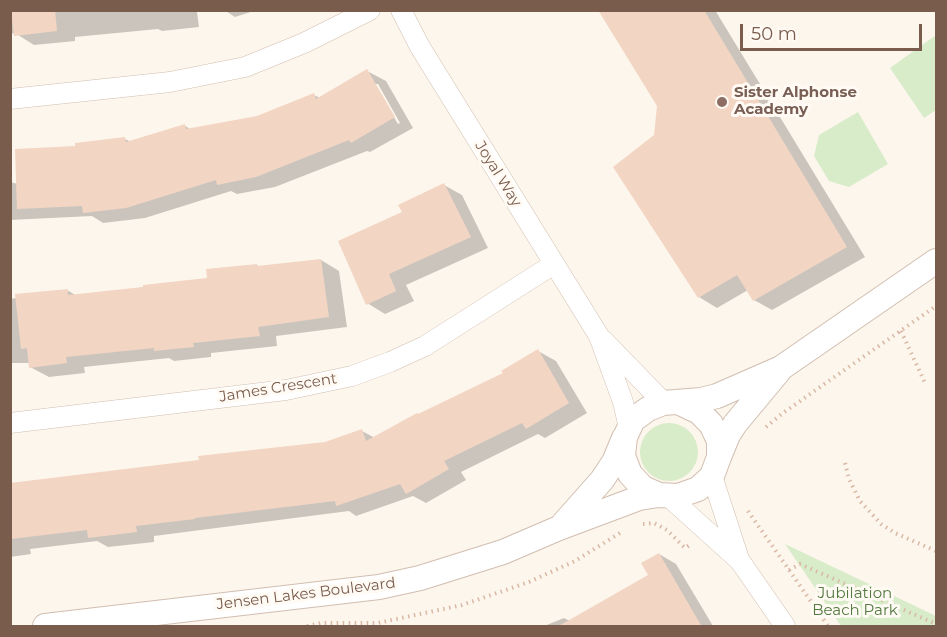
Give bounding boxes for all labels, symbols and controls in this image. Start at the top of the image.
scale bar [743,12,924,50]
text: 50 m [751,23,797,45]
place label: Sister Alphonse Academy [734,84,857,119]
marker: Sister Alphonse Academy [715,95,729,109]
street label: Joyal Way [471,138,525,210]
street label: James Crescent [218,370,338,406]
street label: Jensen Lakes Boulevard [215,574,397,614]
park label: Jubilation Beach Park [812,585,898,620]

